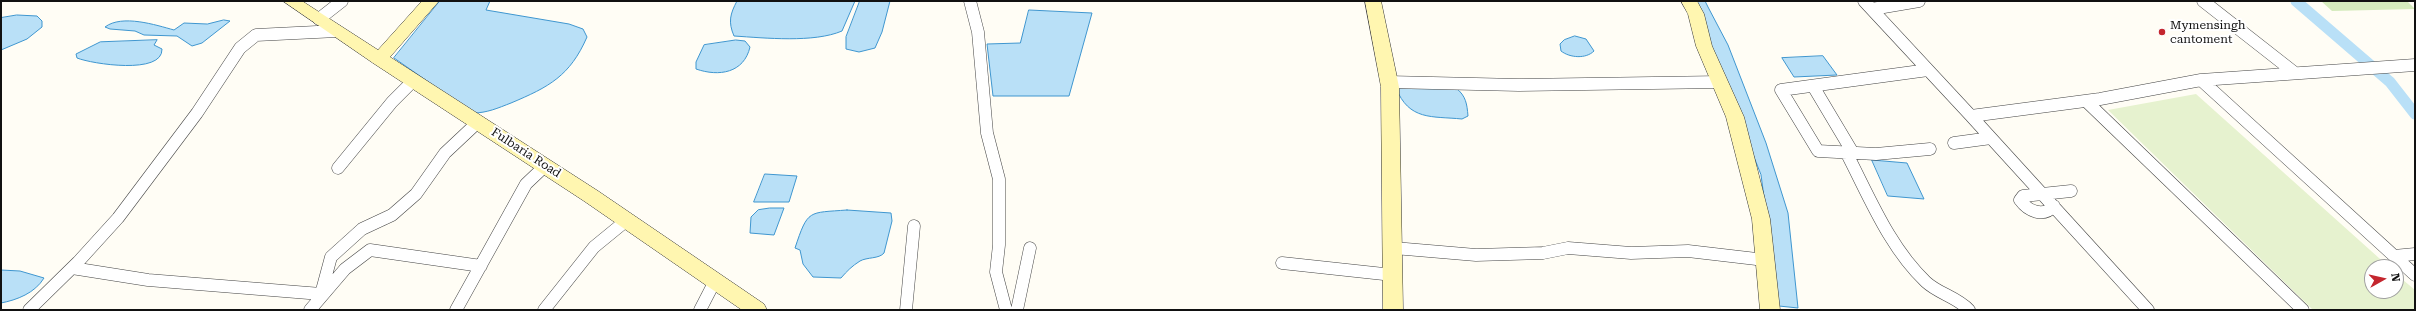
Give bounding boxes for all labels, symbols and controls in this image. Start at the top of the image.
place label: Mymensingh cantoment [2170,18,2246,46]
marker: Mymensingh cantoment [2157,27,2167,37]
street label: Fulbaria Road [488,125,564,181]
north arrow [2364,259,2404,299]
text: N [2388,272,2402,282]

